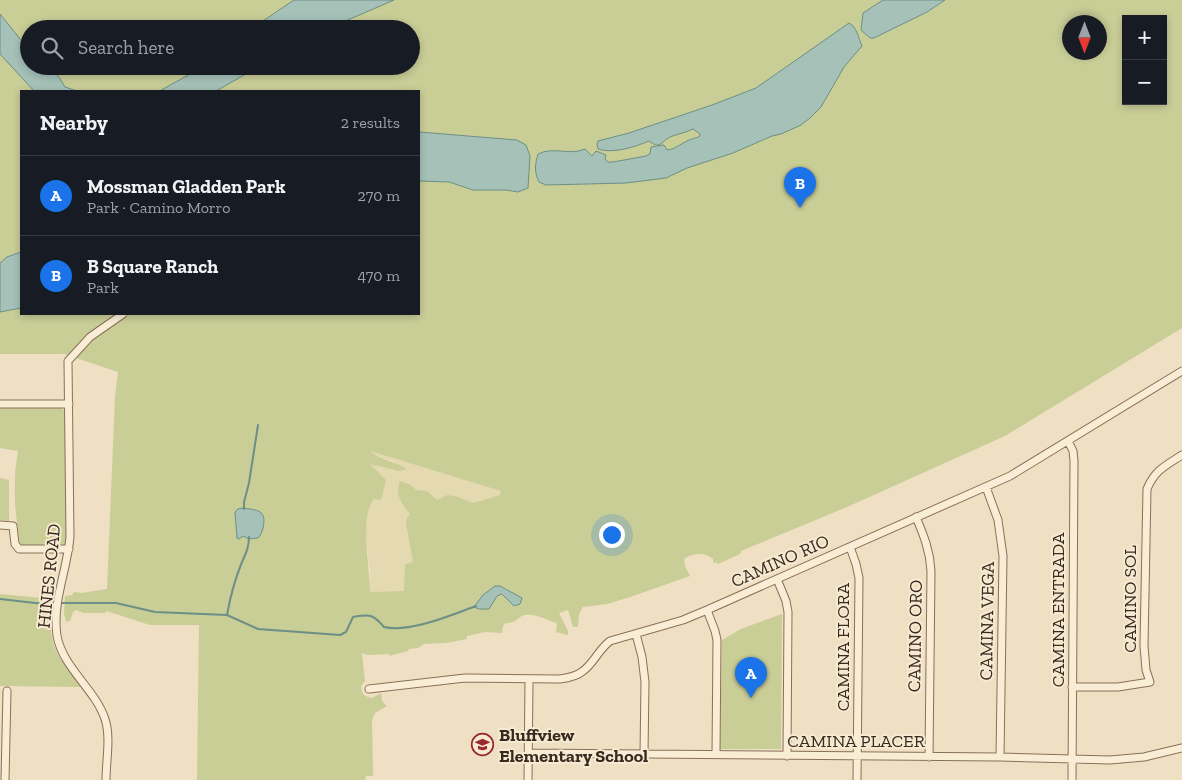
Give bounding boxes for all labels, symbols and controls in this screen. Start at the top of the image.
north arrow [1062,15,1107,60]
map controls [1122,15,1167,105]
button: + [1122,15,1167,60]
search box [20,20,420,75]
icon: search [38,34,66,62]
text: Search here [78,36,174,59]
button: − [1122,60,1167,105]
text: Nearby [40,110,108,135]
text: 2 results [341,113,400,132]
pin: B [784,167,816,208]
text: Mossman Gladden Park [87,175,285,198]
text: A [51,186,62,205]
text: 270 m [358,186,400,205]
text: Park · Camino Morro [87,198,231,217]
text: B Square Ranch [87,255,218,278]
text: B [51,266,61,285]
text: 470 m [357,266,400,285]
text: Park [87,278,119,297]
your location [599,522,625,548]
street label: HINES ROAD [33,523,65,629]
street label: CAMINO RIO [728,530,832,592]
street label: CAMINA ENTRADA [1047,532,1069,687]
street label: CAMINO SOL [1119,545,1141,653]
street label: CAMINA VEGA [975,561,999,680]
street label: CAMINO ORO [903,580,927,692]
street label: CAMINA FLORA [832,582,854,711]
pin: A [735,657,767,698]
place label: Bluffview Elementary School [499,724,648,767]
street label: CAMINA PLACER [787,730,925,752]
school or university icon: Bluffview Elementary School [471,733,495,757]

